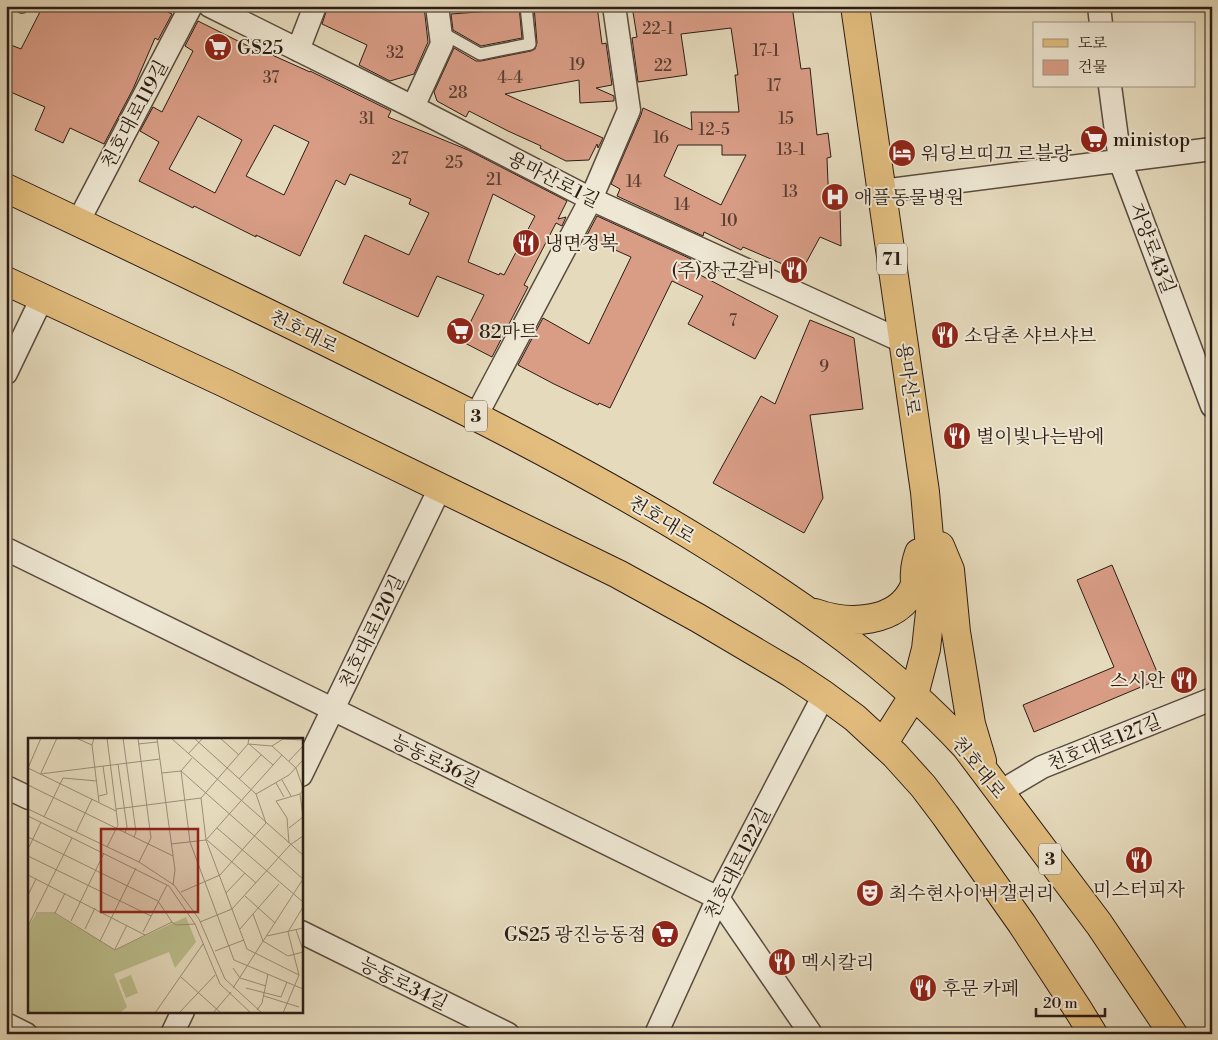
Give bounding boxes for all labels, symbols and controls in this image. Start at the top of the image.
house number: 22-1 [642,19,674,39]
legend [1033,22,1196,88]
supermarket icon: GS25 [203,32,233,62]
text: 도로 [1078,34,1107,53]
place label: GS25 [237,36,283,60]
house number: 17-1 [753,41,780,61]
house number: 32 [386,43,404,63]
house number: 19 [569,55,585,75]
street label: 천호대로119길 [96,56,174,173]
house number: 22 [654,56,672,76]
text: 건물 [1078,58,1107,77]
house number: 37 [263,68,279,88]
house number: 4-4 [497,68,523,88]
house number: 17 [767,76,781,96]
house number: 28 [449,83,468,103]
house number: 31 [359,109,375,129]
house number: 15 [778,109,794,129]
house number: 12-5 [698,120,730,140]
supermarket icon: ministop [1079,124,1109,154]
house number: 16 [653,128,669,148]
place label: ministop [1113,128,1190,152]
hotel icon: 워딩브띠끄 르블랑 [887,138,917,168]
house number: 13-1 [777,140,806,160]
place label: 워딩브띠끄 르블랑 [921,142,1072,166]
street label: 용마산로1길 [504,147,604,213]
house number: 27 [391,149,409,169]
house number: 25 [445,153,463,173]
house number: 21 [486,170,502,190]
house number: 14 [626,172,642,192]
house number: 13 [782,182,798,202]
hospital icon: 애플동물병원 [820,182,850,212]
place label: 애플동물병원 [854,186,964,210]
house number: 14 [674,195,690,215]
street label: 자양로43길 [1124,200,1180,297]
house number: 10 [721,211,738,231]
restaurant icon: 냉면정복 [511,228,541,258]
place label: 냉면정복 [545,232,618,256]
road number: 71 [877,243,907,274]
restaurant icon: (주)장군갈비 [779,255,809,285]
place label: (주)장군갈비 [671,259,775,283]
street label: 천호대로 [265,305,342,359]
house number: 7 [729,311,737,331]
supermarket icon: 82마트 [445,316,475,346]
place label: 82마트 [479,320,538,344]
restaurant icon: 소담촌 샤브샤브 [930,320,960,350]
place label: 소담촌 샤브샤브 [964,324,1096,348]
street label: 용마산로 [891,341,925,417]
house number: 9 [819,357,829,377]
road number: 3 [465,401,487,432]
restaurant icon: 별이빛나는밤에 [942,421,972,451]
place label: 별이빛나는밤에 [976,425,1104,449]
street label: 천호대로 [624,491,699,549]
street label: 천호대로120길 [334,571,410,692]
restaurant icon: 스시안 [1169,665,1199,695]
place label: 스시안 [1110,669,1166,693]
street label: 천호대로127길 [1044,709,1165,777]
street label: 능동로36길 [387,729,484,793]
street label: 천호대로 [946,732,1011,804]
inset map [28,738,302,1012]
street label: 천호대로122길 [700,804,776,923]
road number: 3 [1039,844,1061,874]
restaurant icon: 미스터피자 [1124,845,1154,875]
theatre icon: 최수현사이버갤러리 [855,878,885,908]
place label: 미스터피자 [1093,878,1186,902]
place label: 최수현사이버갤러리 [889,882,1054,906]
supermarket icon: GS25 광진능동점 [650,919,680,949]
place label: GS25 광진능동점 [504,923,646,947]
restaurant icon: 멕시칼리 [767,947,797,977]
place label: 멕시칼리 [801,951,874,975]
street label: 능동로34길 [355,952,452,1016]
restaurant icon: 후문 카페 [908,973,938,1003]
place label: 후문 카페 [942,977,1019,1001]
scale bar [1036,985,1104,1017]
text: 20 m [1043,994,1078,1013]

